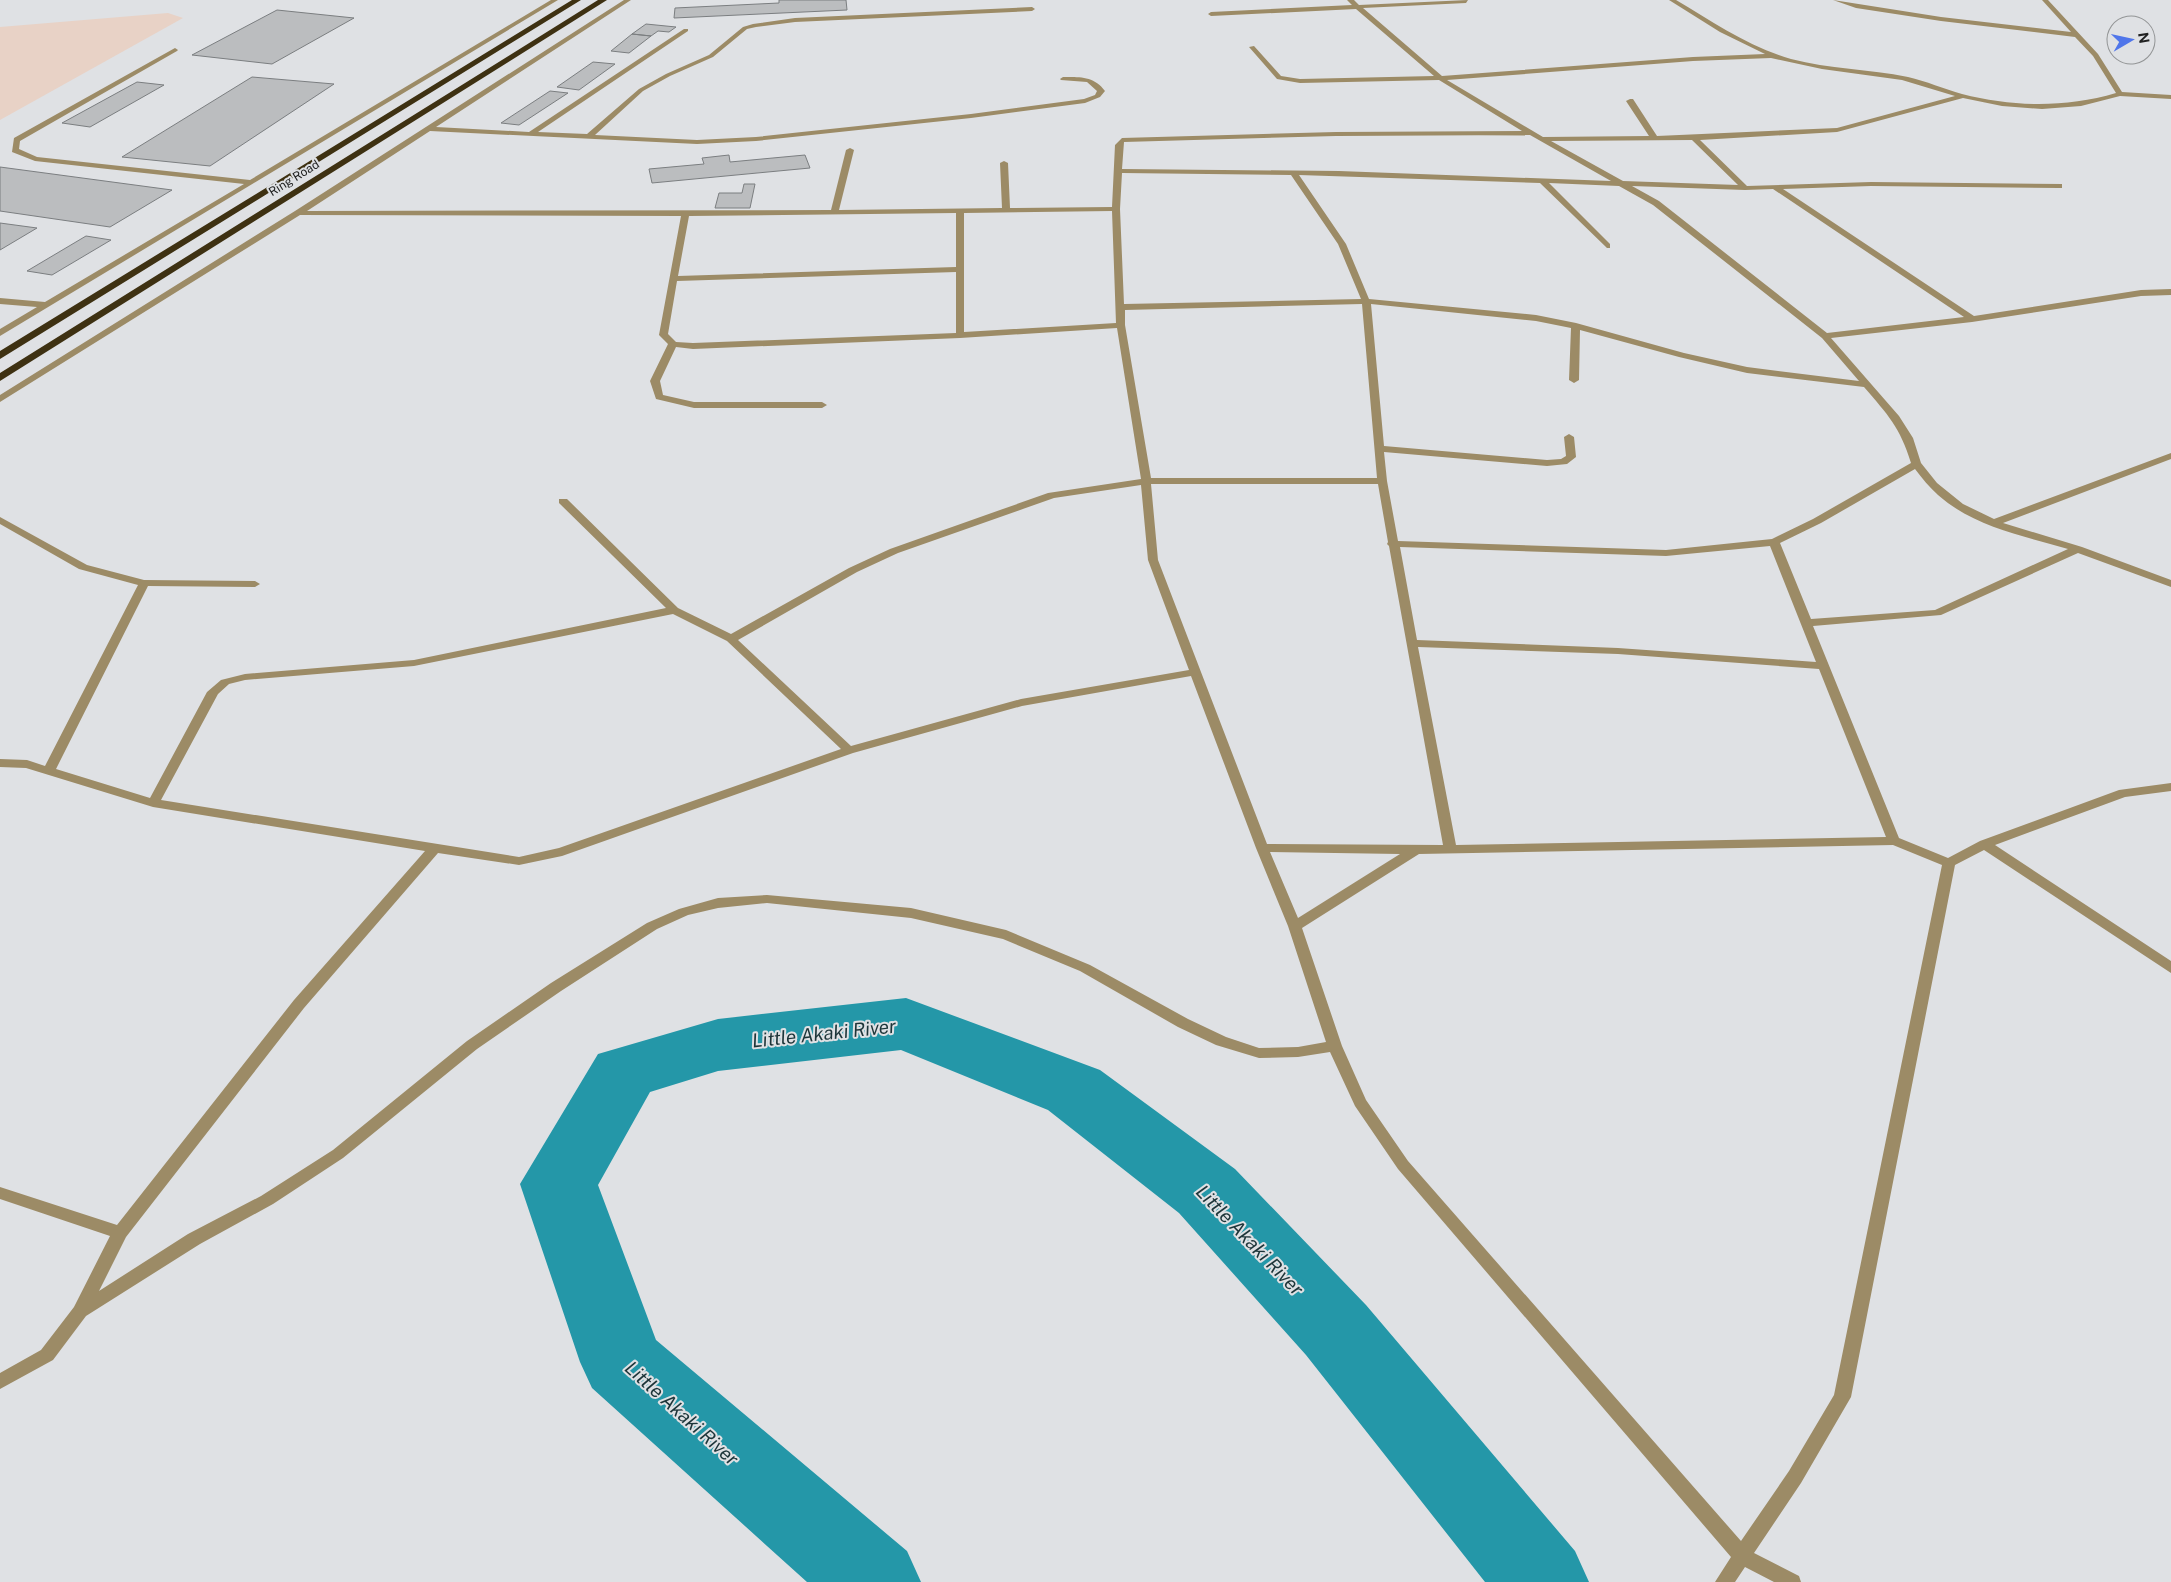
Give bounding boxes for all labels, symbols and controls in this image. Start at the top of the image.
north arrow [2106,15,2156,65]
text: N [2135,31,2153,45]
street label: Ring Road [266,157,322,199]
water label: Little Akaki River [751,1014,898,1052]
water label: Little Akaki River [1192,1180,1309,1300]
water label: Little Akaki River [621,1356,744,1470]

